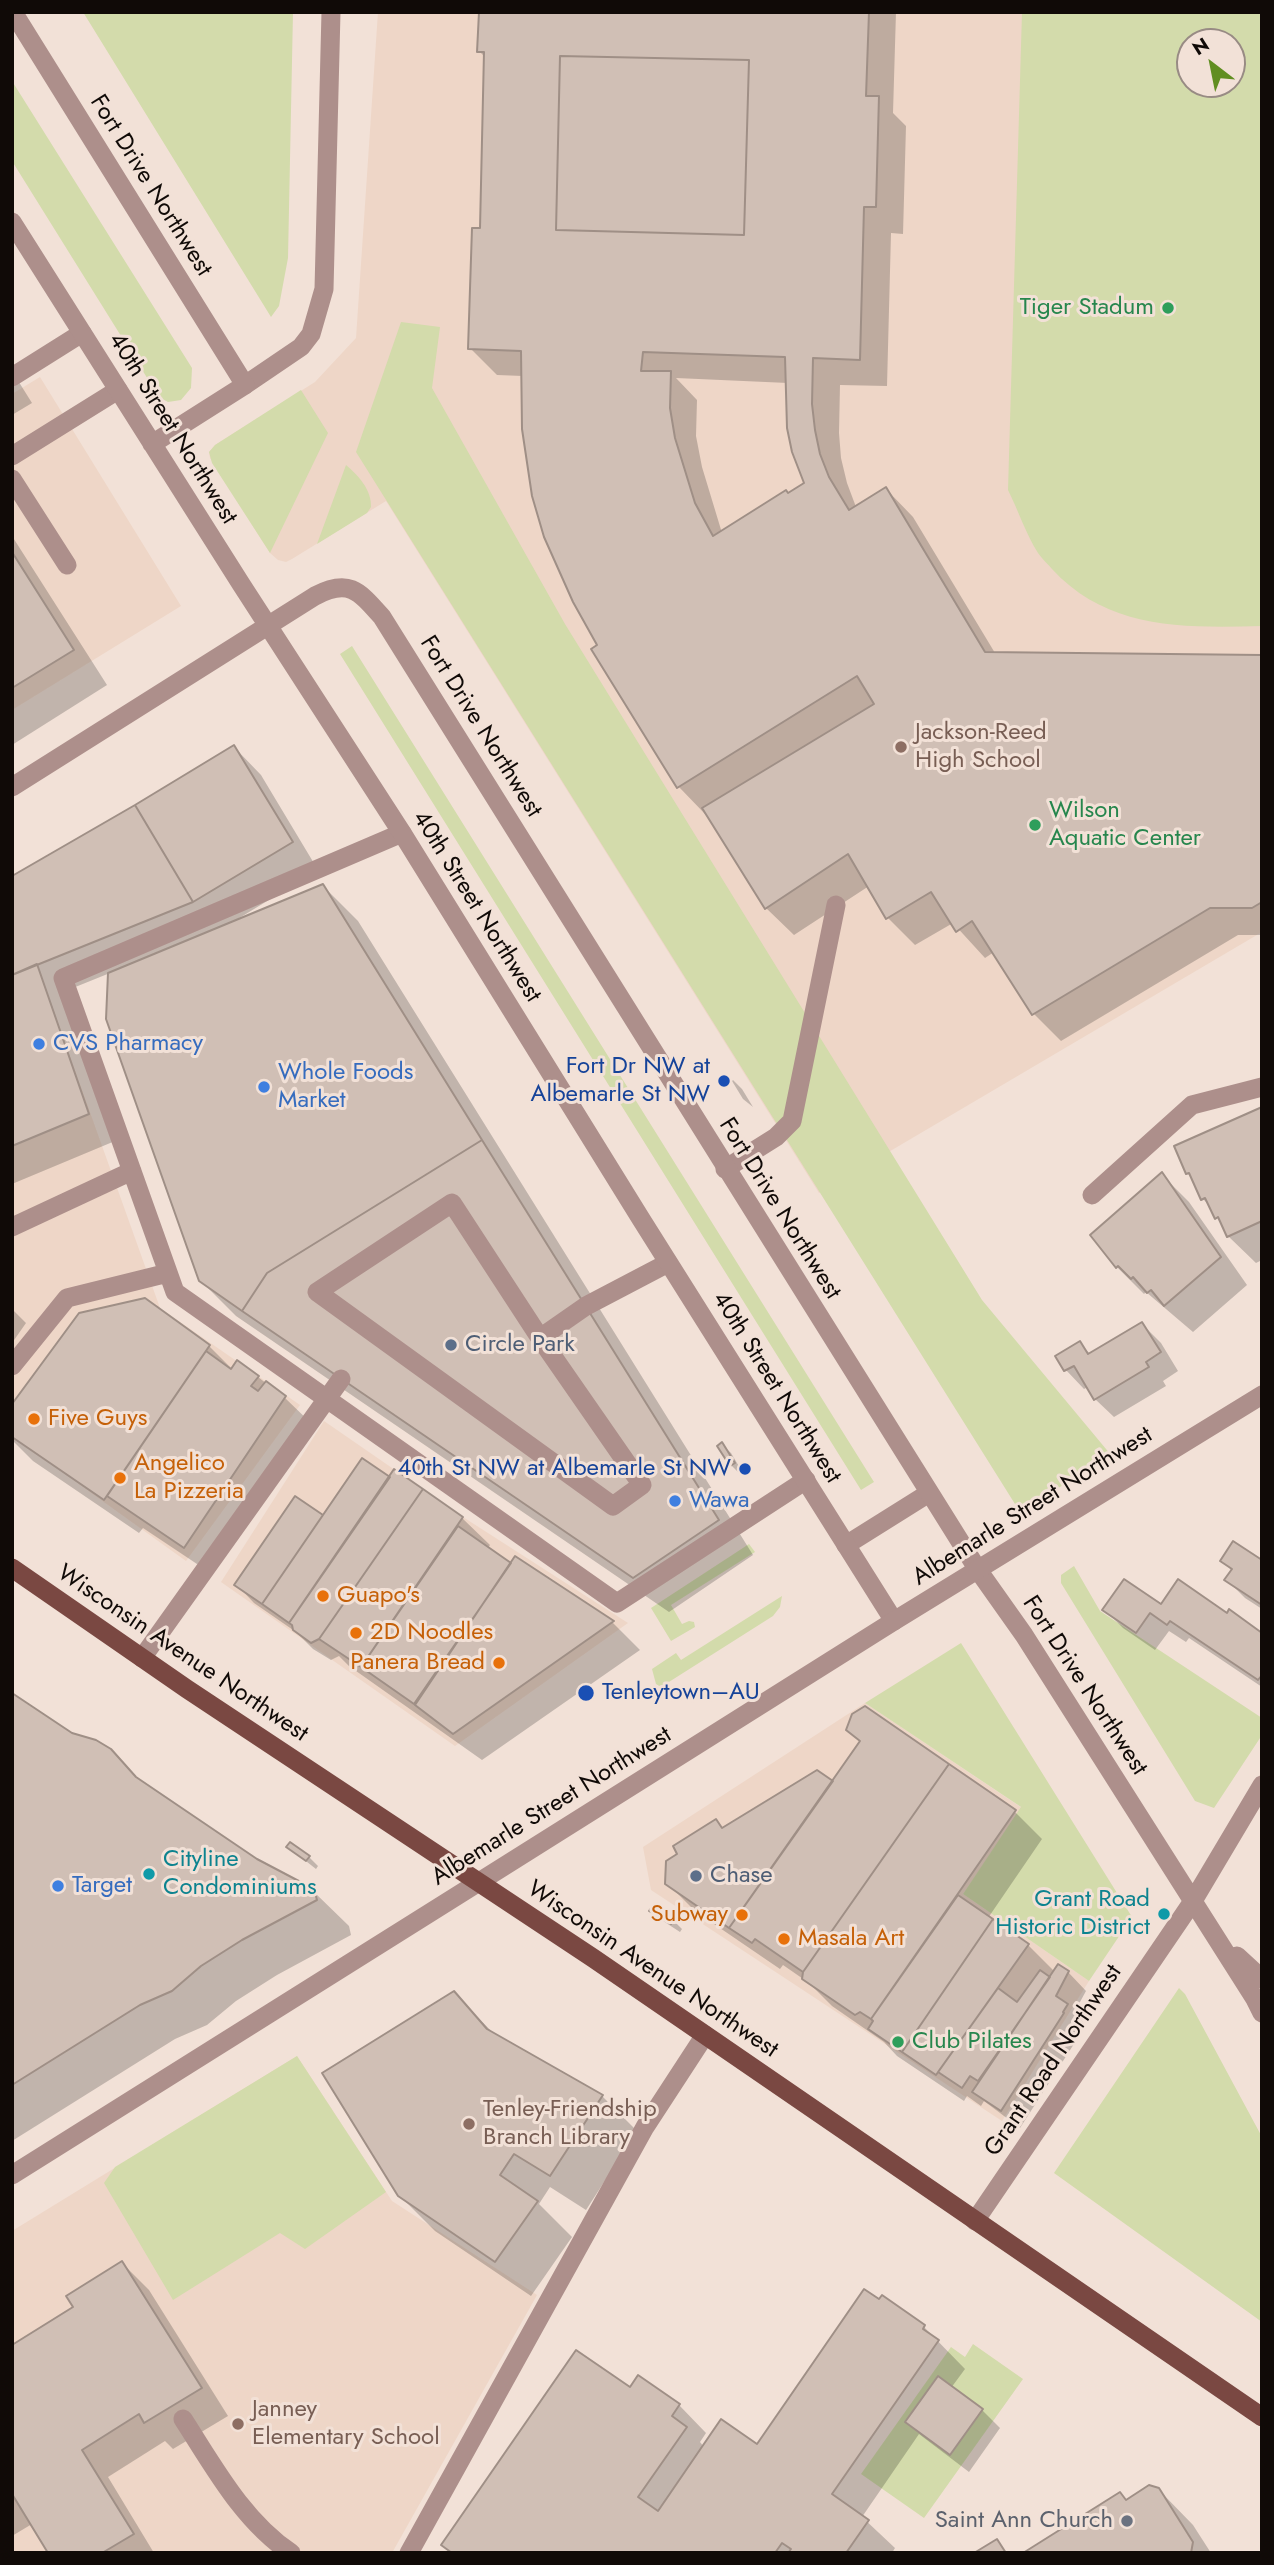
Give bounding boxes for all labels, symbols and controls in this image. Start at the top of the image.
north arrow [1176,28,1246,98]
text: N [1187,31,1214,62]
street label: Fort Drive Northwest [83,90,217,282]
place label: Tiger Stadum [1020,294,1154,322]
marker: Tiger Stadum [1160,300,1176,316]
street label: 40th Street Northwest [101,328,243,530]
street label: Fort Drive Northwest [413,631,547,823]
place label: Jackson-Reed High School [915,719,1047,775]
marker: Jackson-Reed High School [893,739,909,755]
place label: Wilson Aquatic Center [1049,797,1201,853]
street label: 40th Street Northwest [405,806,547,1008]
marker: Wilson Aquatic Center [1027,817,1043,833]
place label: CVS Pharmacy [53,1030,203,1058]
marker: CVS Pharmacy [31,1036,47,1052]
place label: Fort Dr NW at Albemarle St NW [531,1053,710,1109]
place label: Whole Foods Market [278,1059,413,1115]
marker: Fort Dr NW at Albemarle St NW [716,1073,732,1089]
marker: Whole Foods Market [256,1079,272,1095]
street label: Fort Drive Northwest [712,1113,846,1305]
street label: 40th Street Northwest [705,1287,847,1489]
place label: Circle Park [465,1331,575,1359]
marker: Circle Park [443,1337,459,1353]
place label: Five Guys [48,1405,147,1433]
marker: Five Guys [26,1411,42,1427]
street label: Albemarle Street Northwest [908,1421,1158,1593]
place label: Angelico La Pizzeria [134,1450,244,1506]
place label: 40th St NW at Albemarle St NW [397,1455,731,1483]
marker: 40th St NW at Albemarle St NW [737,1461,753,1477]
marker: Angelico La Pizzeria [112,1470,128,1486]
place label: Wawa [689,1487,750,1515]
marker: Wawa [667,1493,683,1509]
street label: Wisconsin Avenue Northwest [51,1559,313,1749]
place label: Guapo's [337,1582,420,1610]
marker: Guapo's [315,1588,331,1604]
street label: Fort Drive Northwest [1015,1591,1153,1781]
place label: 2D Noodles [370,1619,493,1647]
marker: 2D Noodles [348,1625,364,1641]
place label: Panera Bread [350,1649,485,1677]
marker: Panera Bread [491,1655,507,1671]
place label: Tenleytown–AU [602,1679,760,1707]
marker: Tenleytown–AU [576,1683,596,1703]
street label: Albemarle Street Northwest [427,1721,677,1893]
place label: Cityline Condominiums [163,1846,317,1902]
place label: Chase [710,1862,773,1890]
marker: Cityline Condominiums [141,1866,157,1882]
marker: Chase [688,1868,704,1884]
place label: Target [72,1872,132,1900]
street label: Wisconsin Avenue Northwest [521,1875,783,2065]
marker: Target [50,1878,66,1894]
place label: Grant Road Historic District [995,1886,1150,1942]
place label: Subway [651,1901,728,1929]
marker: Grant Road Historic District [1156,1906,1172,1922]
marker: Subway [734,1907,750,1923]
place label: Masala Art [798,1925,904,1953]
marker: Masala Art [776,1931,792,1947]
street label: Grant Road Northwest [979,1960,1129,2162]
place label: Club Pilates [912,2028,1032,2056]
marker: Club Pilates [890,2034,906,2050]
place label: Tenley-Friendship Branch Library [483,2096,657,2152]
marker: Tenley-Friendship Branch Library [461,2116,477,2132]
place label: Janney Elementary School [252,2396,440,2452]
marker: Janney Elementary School [230,2416,246,2432]
place label: Saint Ann Church [935,2507,1113,2535]
marker: Saint Ann Church [1119,2513,1135,2529]

